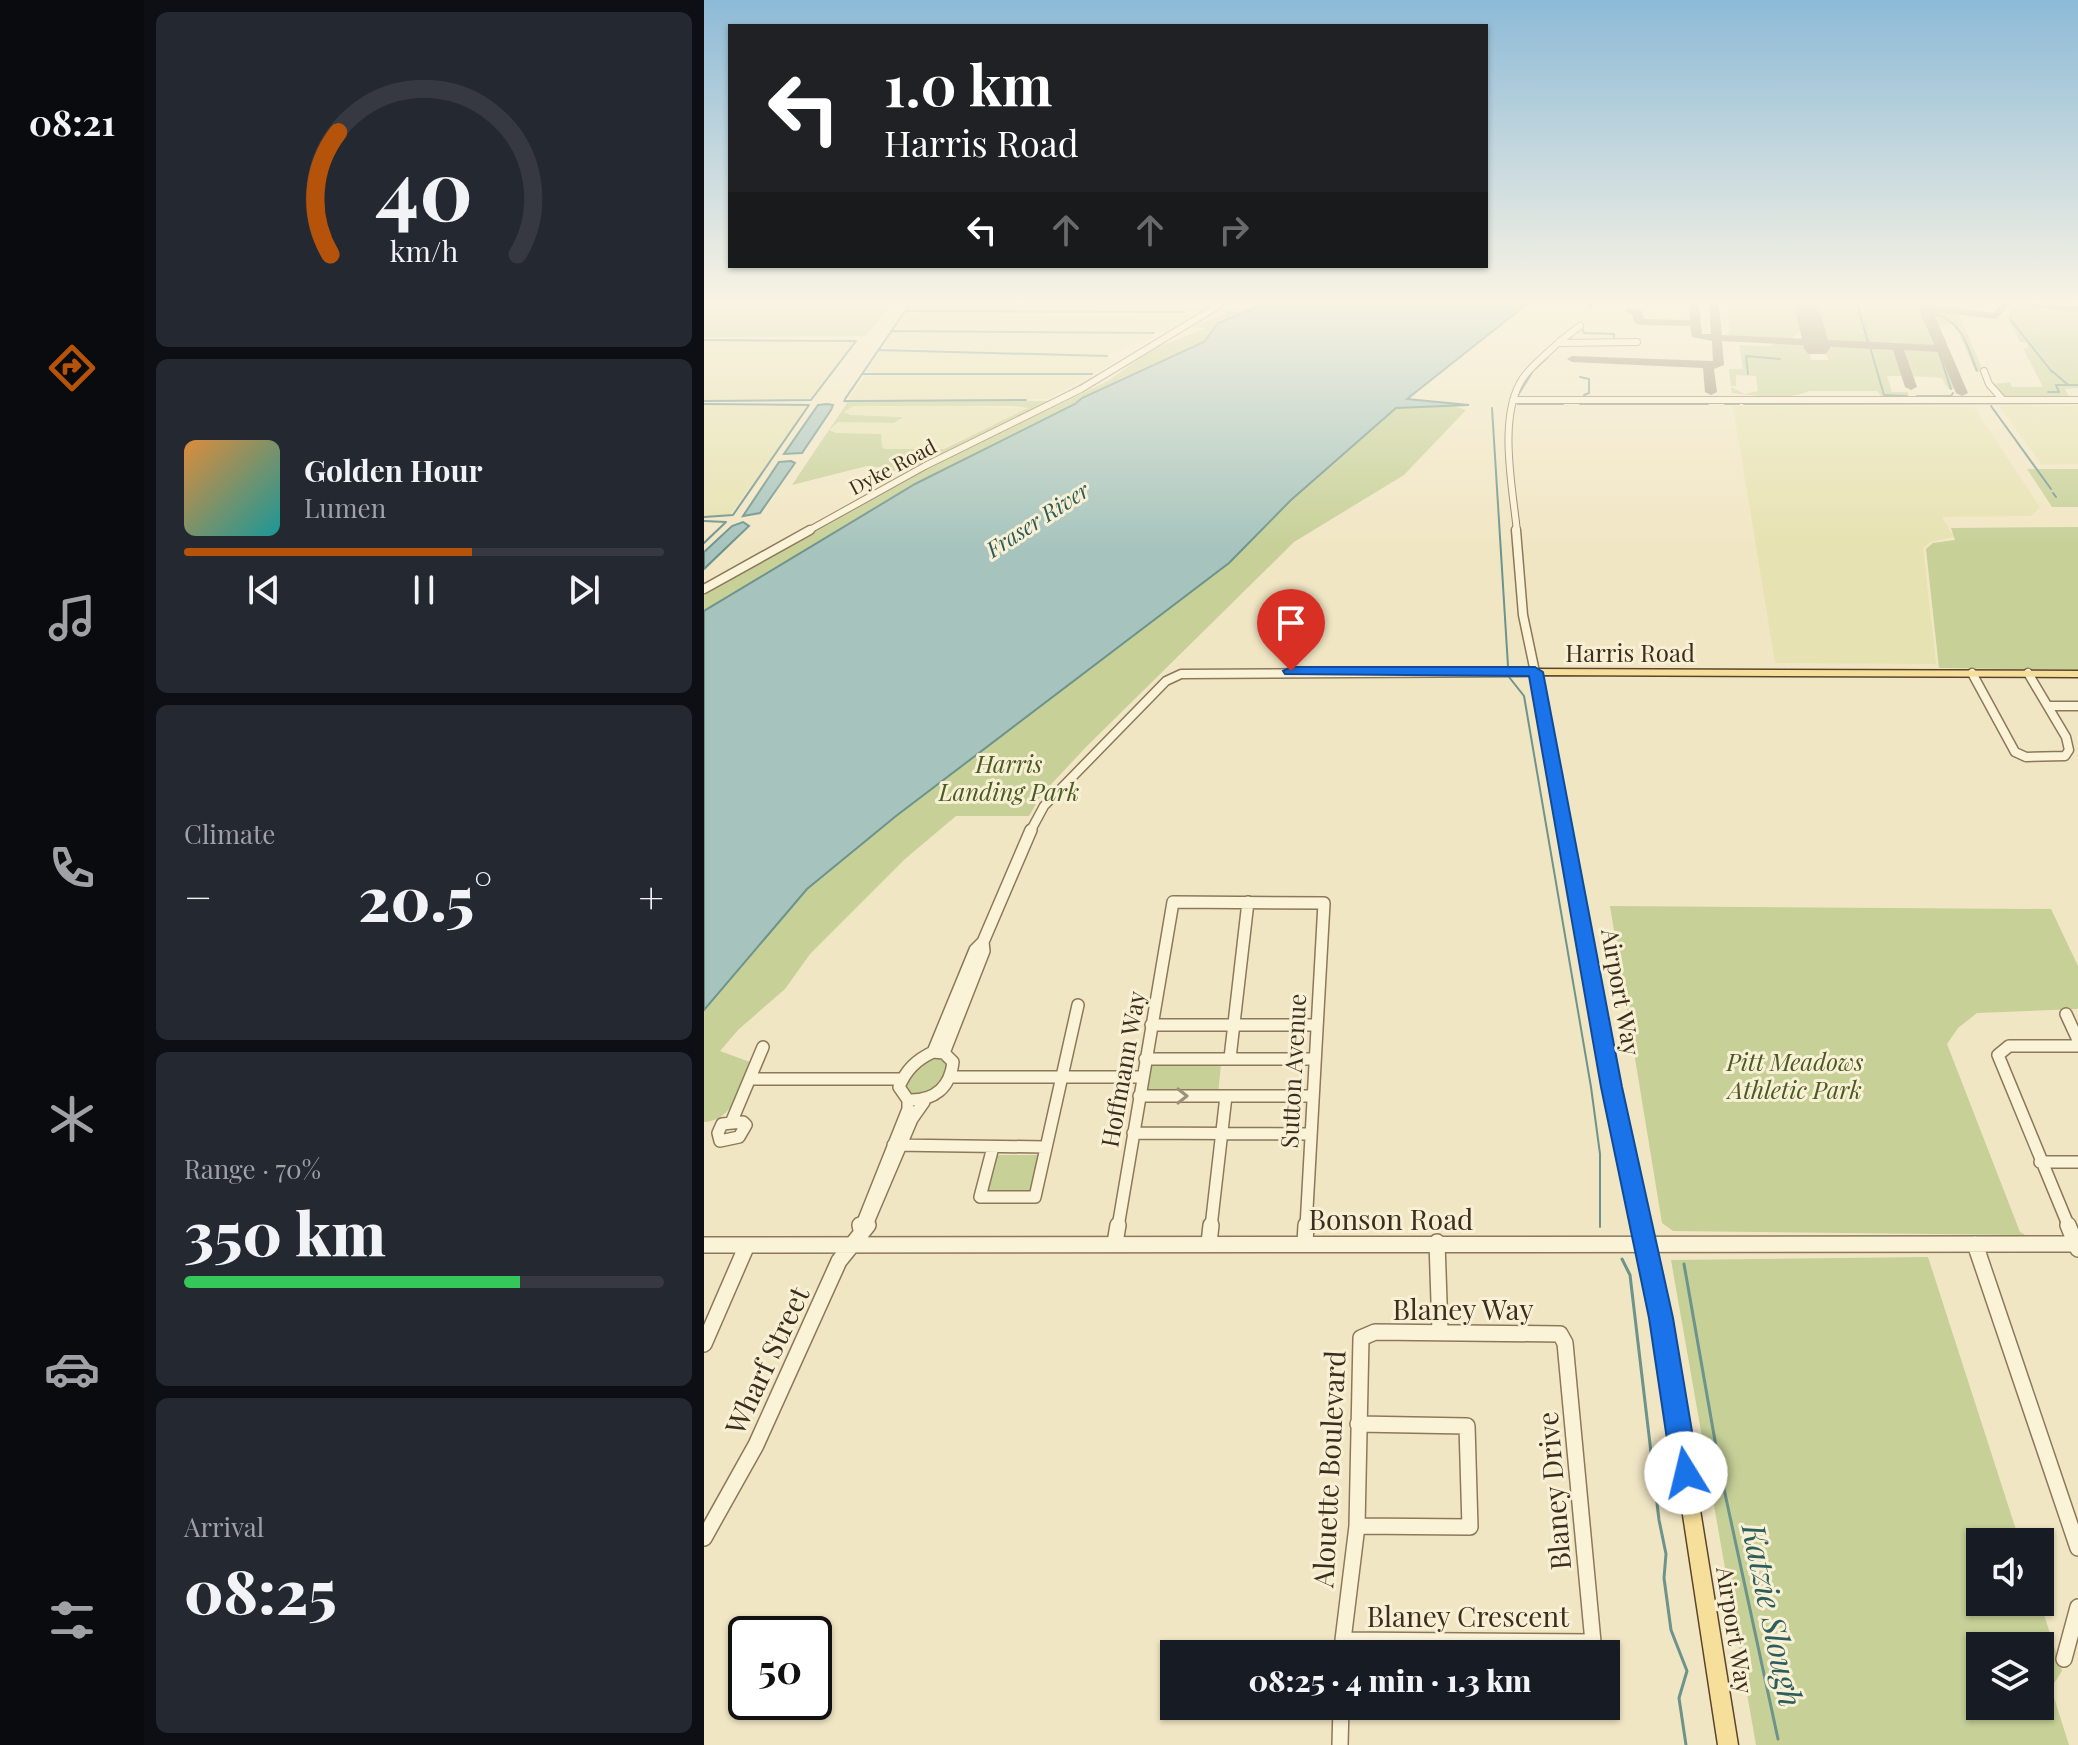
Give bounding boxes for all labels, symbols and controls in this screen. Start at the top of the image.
text: 1.0 km [884,46,1053,121]
icon: left [752,56,856,160]
text: 08:21 [29,97,115,145]
text: Harris Road [884,118,1079,166]
text: 40 [375,131,473,242]
icon: left [960,208,1004,252]
icon: ahead [1044,208,1088,252]
icon: ahead [1128,208,1172,252]
icon: right [1212,208,1256,252]
text: km/h [390,231,458,269]
icon: directions [44,340,100,396]
street label: Dyke Road [844,432,941,500]
text: Golden Hour [304,450,483,490]
water label: Fraser River [979,474,1095,564]
text: Lumen [304,490,386,525]
icon: previous [242,568,286,612]
icon: pause [402,568,446,612]
icon: next [562,568,606,612]
pin [1257,589,1325,671]
icon: music [44,590,100,646]
icon: arrive [1269,601,1313,645]
street label: Harris Road [1565,636,1695,668]
park label: Harris Landing Park [938,747,1079,807]
text: Climate [184,816,275,851]
icon: phone [44,840,100,896]
text: 20.5° [358,856,492,936]
text: − [184,866,212,925]
text: + [638,866,664,925]
street label: Airport Way [1595,925,1649,1058]
street label: Hoffmann Way [1093,988,1151,1150]
street label: Sutton Avenue [1272,993,1312,1149]
park label: Pitt Meadows Athletic Park [1725,1045,1863,1105]
one-way arrow [1176,1087,1189,1105]
icon: climate [44,1091,100,1147]
text: Range · 70% [184,1151,321,1186]
text: 350 km [184,1191,386,1271]
street label: Bonson Road [1309,1200,1473,1237]
street label: Wharf Street [715,1279,817,1441]
street label: Blaney Way [1392,1290,1534,1327]
icon: car [44,1341,100,1397]
street label: Alouette Boulevard [1303,1349,1353,1590]
street label: Blaney Drive [1528,1410,1578,1572]
position arrow [1644,1431,1728,1515]
text: Arrival [184,1509,264,1544]
water label: Katzie Slough [1733,1518,1814,1710]
map controls [1966,1528,2054,1720]
button: sound [1966,1528,2054,1616]
text: 08:25 [184,1549,337,1629]
street label: Airport Way [1710,1563,1762,1696]
icon: filters [44,1592,100,1648]
street label: Blaney Crescent [1367,1597,1570,1634]
speed limit sign: 50 [728,1616,832,1720]
button: layers [1966,1632,2054,1720]
text: 08:25 · 4 min · 1.3 km [1249,1660,1531,1700]

